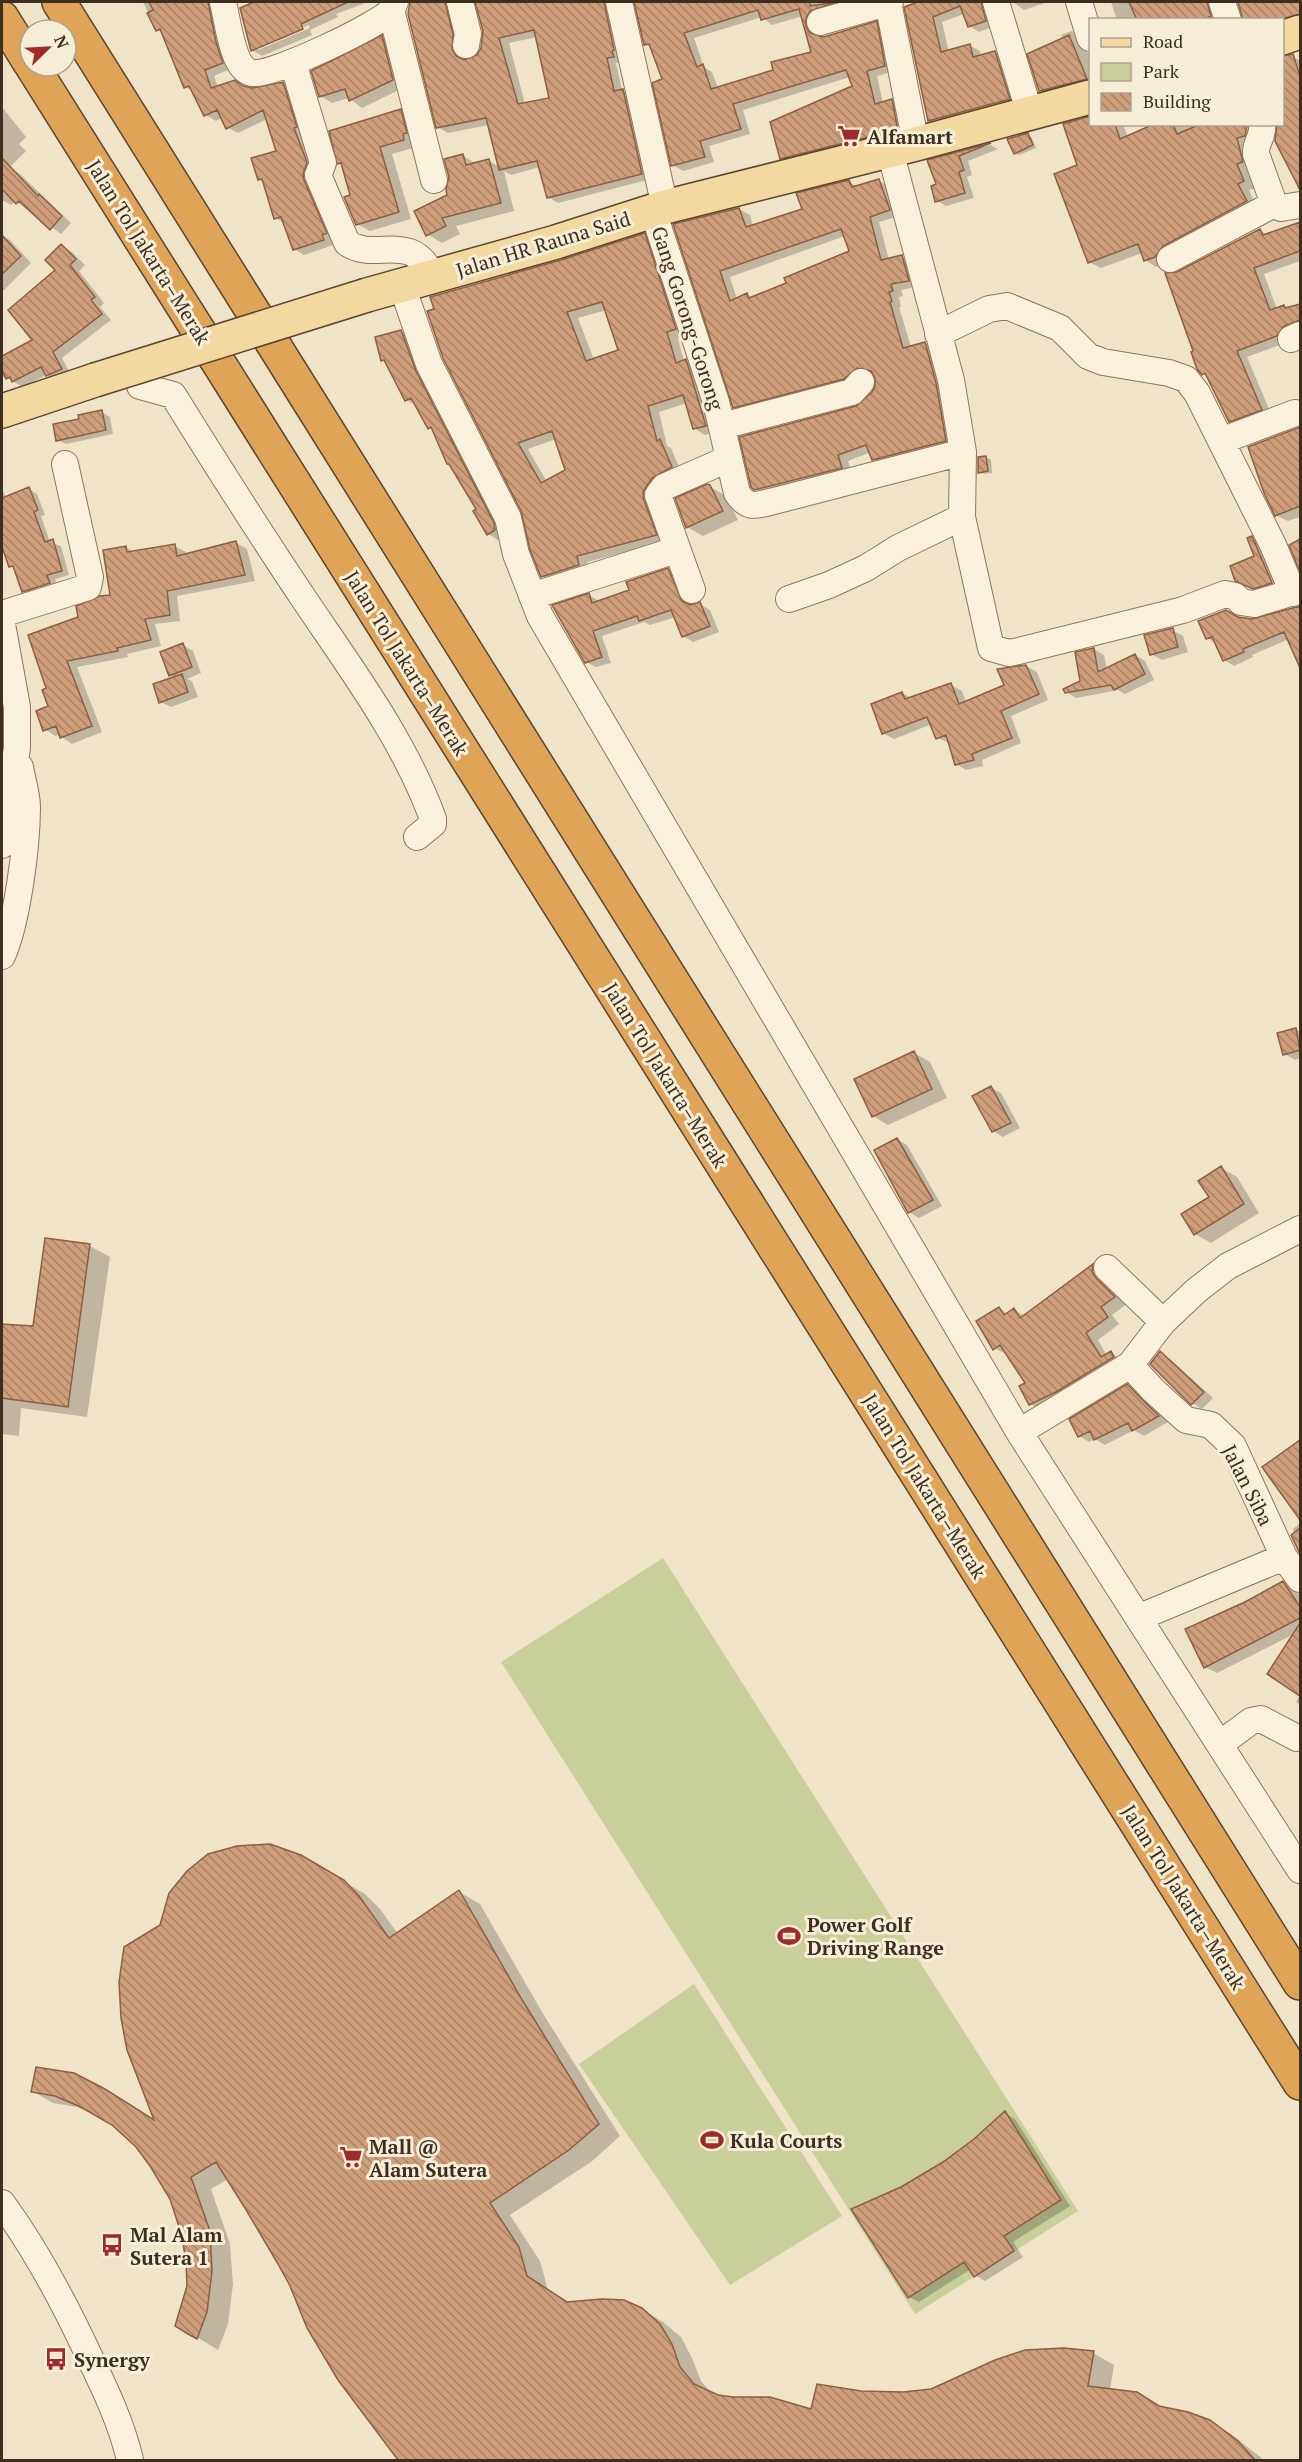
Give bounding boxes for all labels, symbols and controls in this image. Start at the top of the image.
north arrow [18,18,78,78]
legend [1089,18,1284,126]
text: Road [1143,29,1183,53]
text: N [49,32,74,52]
text: Park [1143,59,1180,83]
text: Building [1143,89,1211,113]
supermarket icon: Alfamart [836,123,862,149]
place label: Alfamart [867,123,953,150]
street label: Jalan Tol Jakarta–Merak [81,154,217,350]
street label: Jalan HR Rauna Said [452,205,634,283]
street label: Gang Gorong-Gorong [646,223,731,414]
street label: Jalan Tol Jakarta–Merak [339,565,475,761]
street label: Jalan Tol Jakarta–Merak [598,977,734,1173]
street label: Jalan Tol Jakarta–Merak [857,1388,993,1584]
street label: Jalan Siba [1216,1440,1280,1530]
street label: Jalan Tol Jakarta–Merak [1116,1799,1252,1995]
place label: Power Golf Driving Range [807,1911,944,1961]
sports icon: Power Golf Driving Range [776,1923,802,1949]
sports icon: Kula Courts [699,2127,725,2153]
place label: Kula Courts [730,2127,842,2154]
place label: Mall @ Alam Sutera [369,2133,487,2183]
supermarket icon: Mall @ Alam Sutera [338,2144,364,2170]
place label: Mal Alam Sutera 1 [130,2221,223,2271]
bus stop icon: Mal Alam Sutera 1 [99,2232,125,2258]
bus stop icon: Synergy [43,2346,69,2372]
place label: Synergy [74,2346,150,2373]

